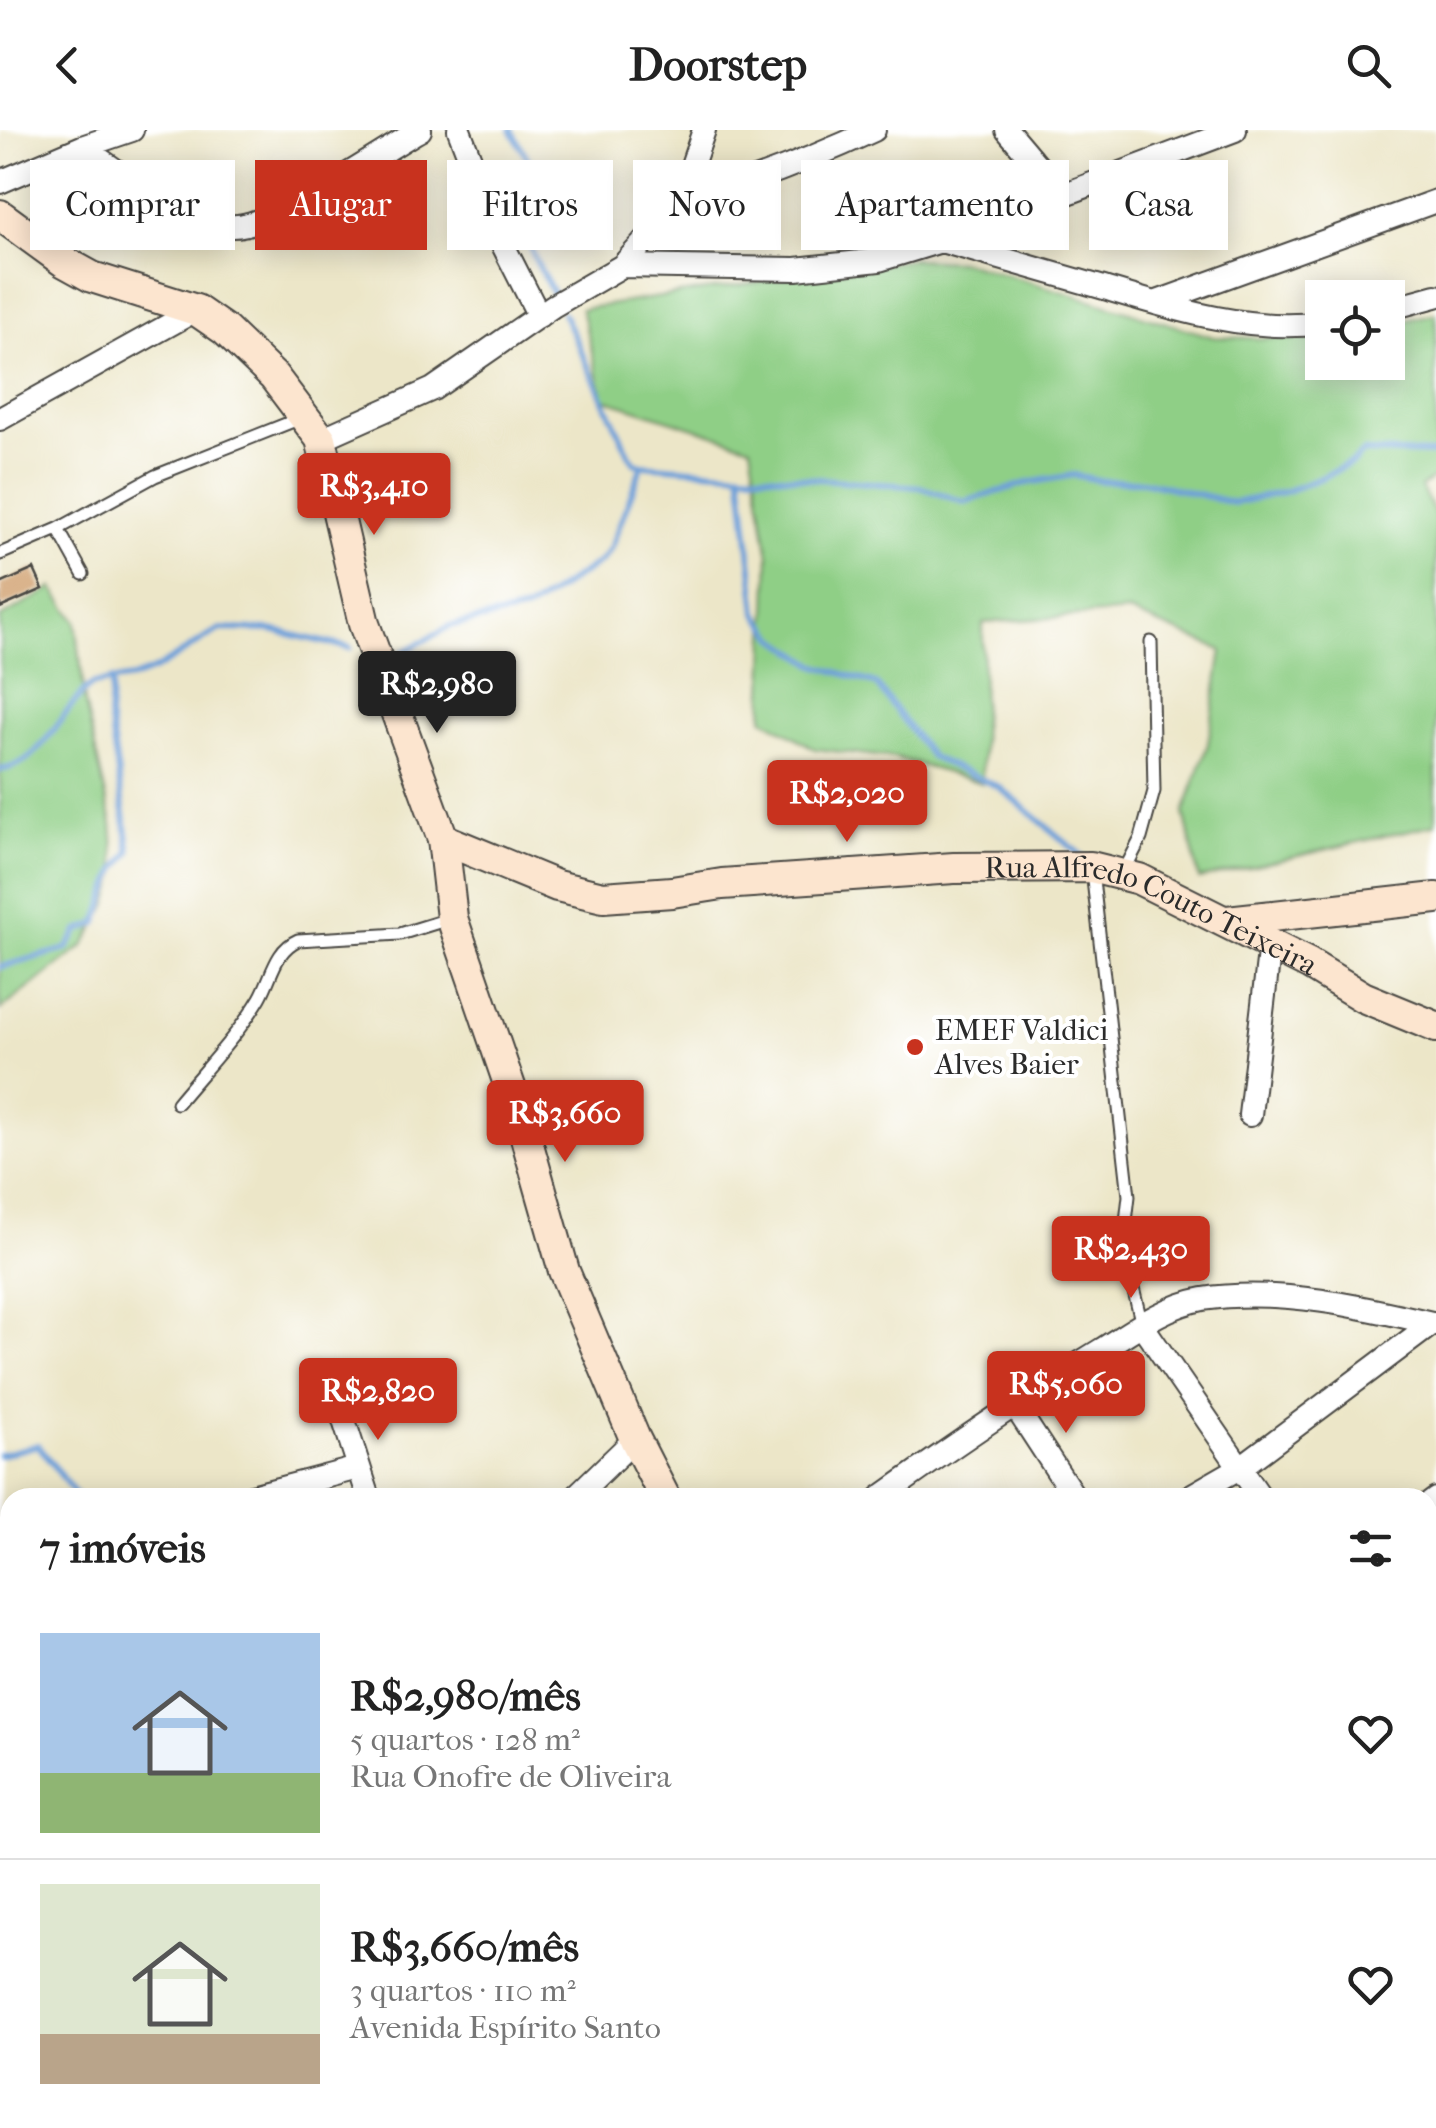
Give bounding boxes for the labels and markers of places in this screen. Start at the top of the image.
pin: R$3,410 [282,453,466,538]
pin: R$2,980 [345,651,529,736]
pin: R$2,020 [755,760,939,845]
place label: EMEF Valdici Alves Baier [934,1013,1108,1082]
marker: EMEF Valdici Alves Baier [904,1036,926,1058]
pin: R$3,660 [473,1080,657,1165]
pin: R$2,430 [1039,1216,1223,1301]
pin: R$5,060 [974,1351,1158,1436]
pin: R$2,820 [286,1358,470,1443]

